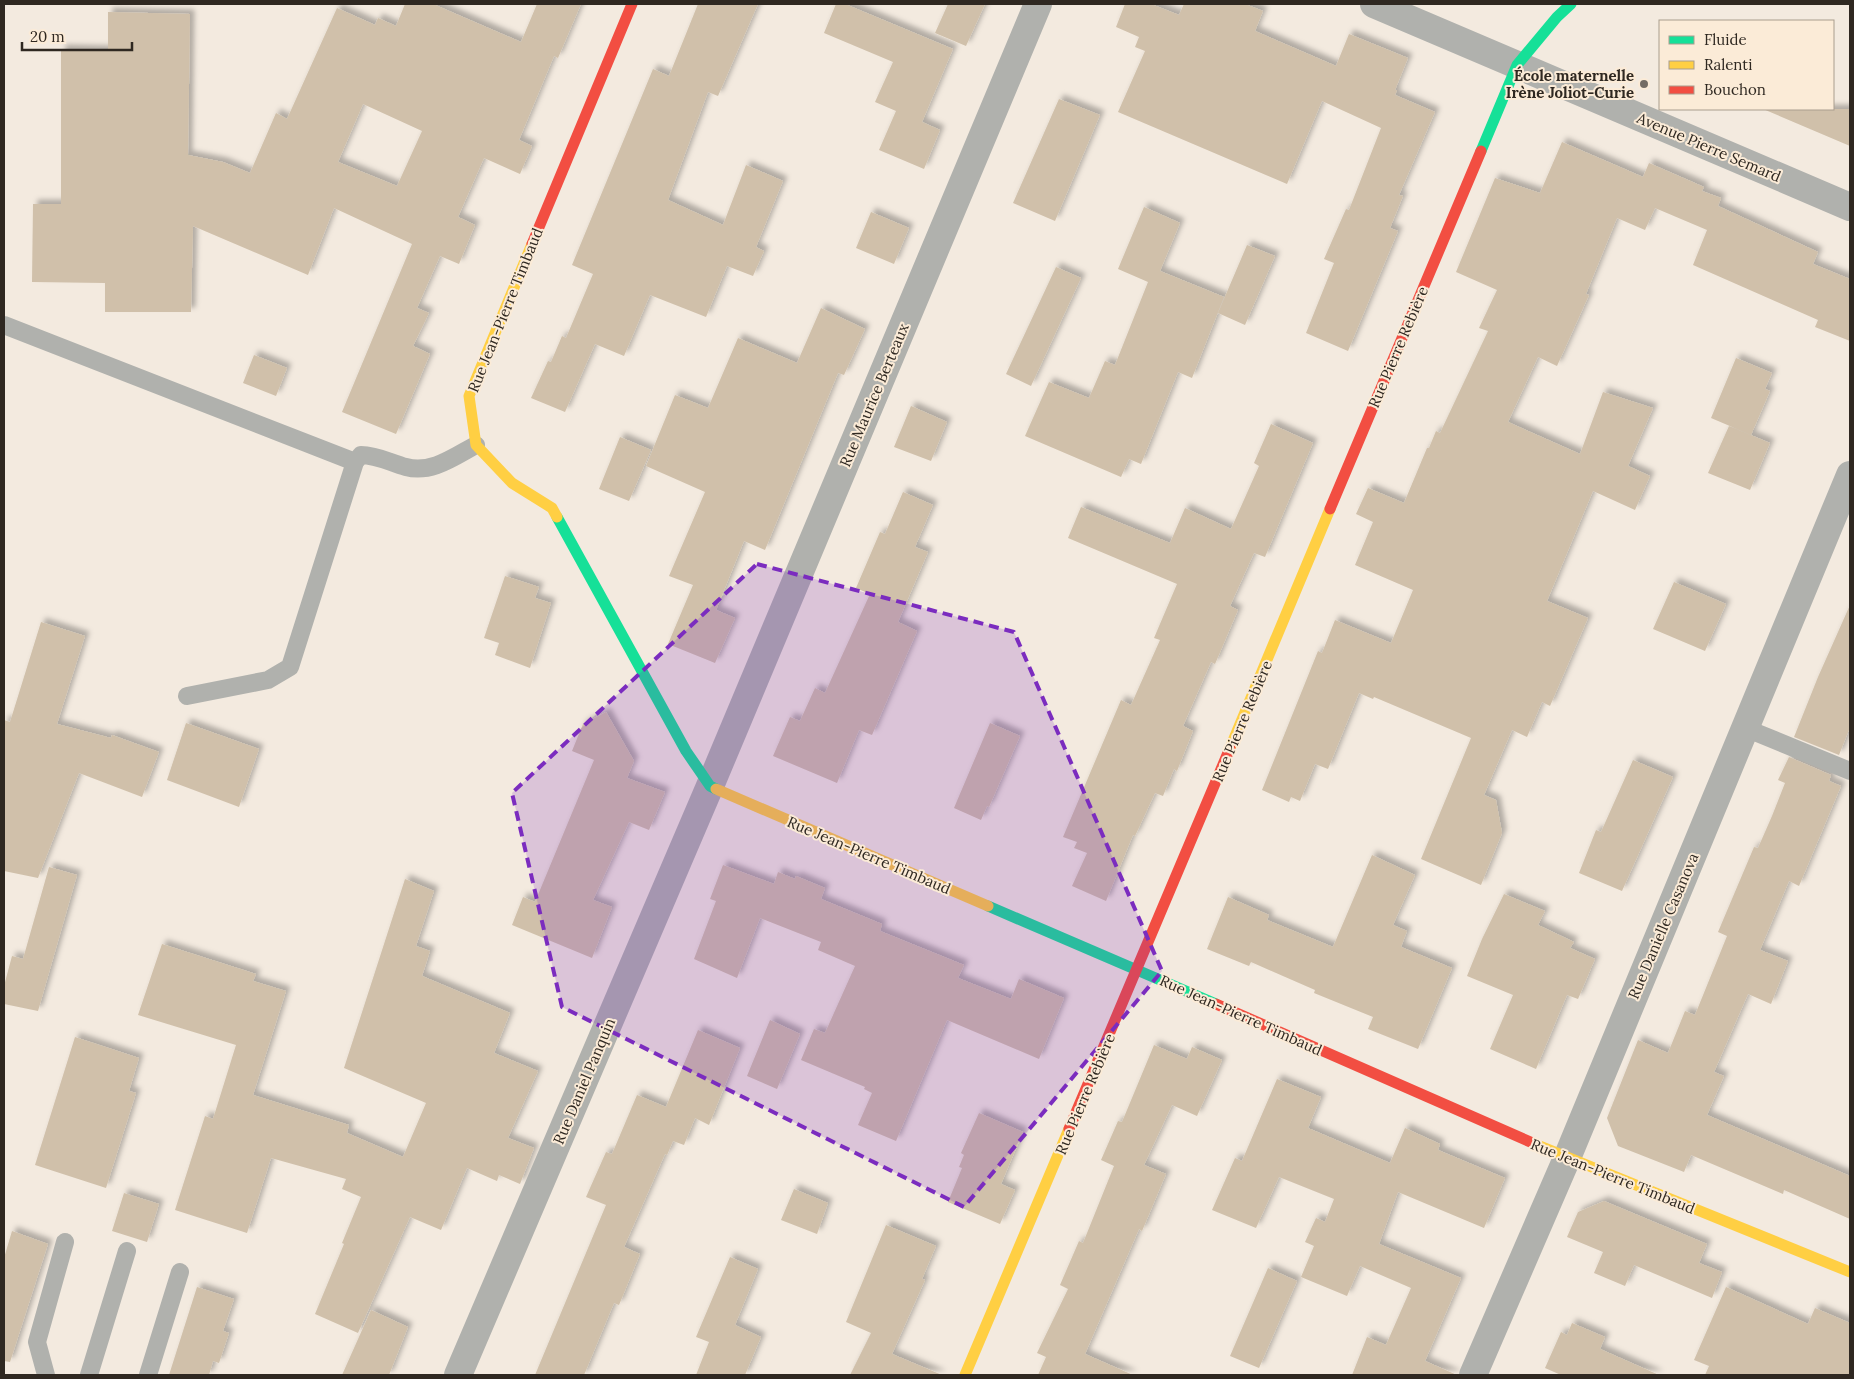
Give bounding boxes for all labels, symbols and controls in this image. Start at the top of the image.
scale bar [22,20,132,52]
legend [1659,20,1834,110]
text: 20 m [30,27,65,46]
text: Fluide [1704,30,1747,49]
text: Ralenti [1704,55,1752,74]
place label: École maternelle Irène Joliot-Curie [1506,66,1634,102]
marker: École maternelle Irène Joliot-Curie [1638,78,1650,90]
text: Bouchon [1704,80,1766,99]
street label: Avenue Pierre Semard [1633,108,1784,186]
street label: Rue Jean-Pierre Timbaud [463,225,547,395]
street label: Rue Pierre Rebière [1364,284,1432,410]
street label: Rue Maurice Berteaux [835,320,913,470]
street label: Rue Pierre Rebière [1208,658,1276,784]
street label: Rue Jean-Pierre Timbaud [784,812,954,898]
street label: Rue Danielle Casanova [1624,850,1702,1002]
street label: Rue Jean-Pierre Timbaud [1157,971,1325,1059]
street label: Rue Daniel Panquin [549,1015,619,1147]
street label: Rue Pierre Rebière [1051,1031,1119,1157]
street label: Rue Jean-Pierre Timbaud [1528,1134,1698,1218]

